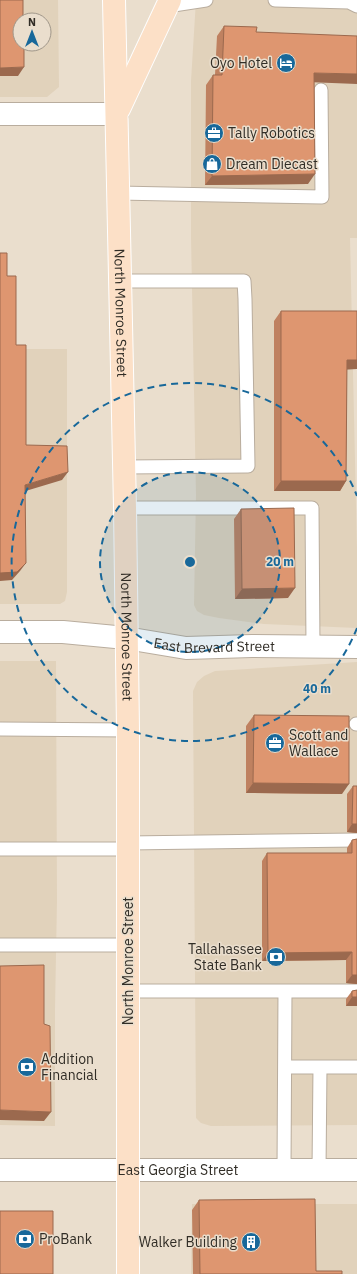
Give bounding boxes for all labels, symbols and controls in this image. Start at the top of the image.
north arrow [12,12,52,52]
text: N [28,15,36,29]
hotel icon: Oyo Hotel [275,52,297,74]
place label: Oyo Hotel [210,54,272,72]
office icon: Tally Robotics [203,122,225,144]
place label: Tally Robotics [228,124,315,142]
shop icon: Dream Diecast [201,153,223,175]
place label: Dream Diecast [226,155,318,173]
street label: North Monroe Street [110,248,131,378]
text: 20 m [266,554,294,569]
centre of rings [183,555,197,569]
street label: North Monroe Street [117,572,137,701]
street label: East Brevard Street [152,634,275,657]
text: 40 m [303,681,331,696]
place label: Scott and Wallace [289,726,349,760]
office icon: Scott and Wallace [264,732,286,754]
street label: North Monroe Street [119,897,137,1025]
place label: Tallahassee State Bank [188,940,263,974]
bank icon: Tallahassee State Bank [265,946,287,968]
place label: Addition Financial [41,1050,98,1084]
bank icon: Addition Financial [16,1056,38,1078]
street label: East Georgia Street [118,1161,239,1179]
bank icon: ProBank [14,1228,36,1250]
place label: ProBank [39,1230,93,1248]
building icon: Walker Building [240,1231,262,1253]
place label: Walker Building [139,1233,238,1251]

